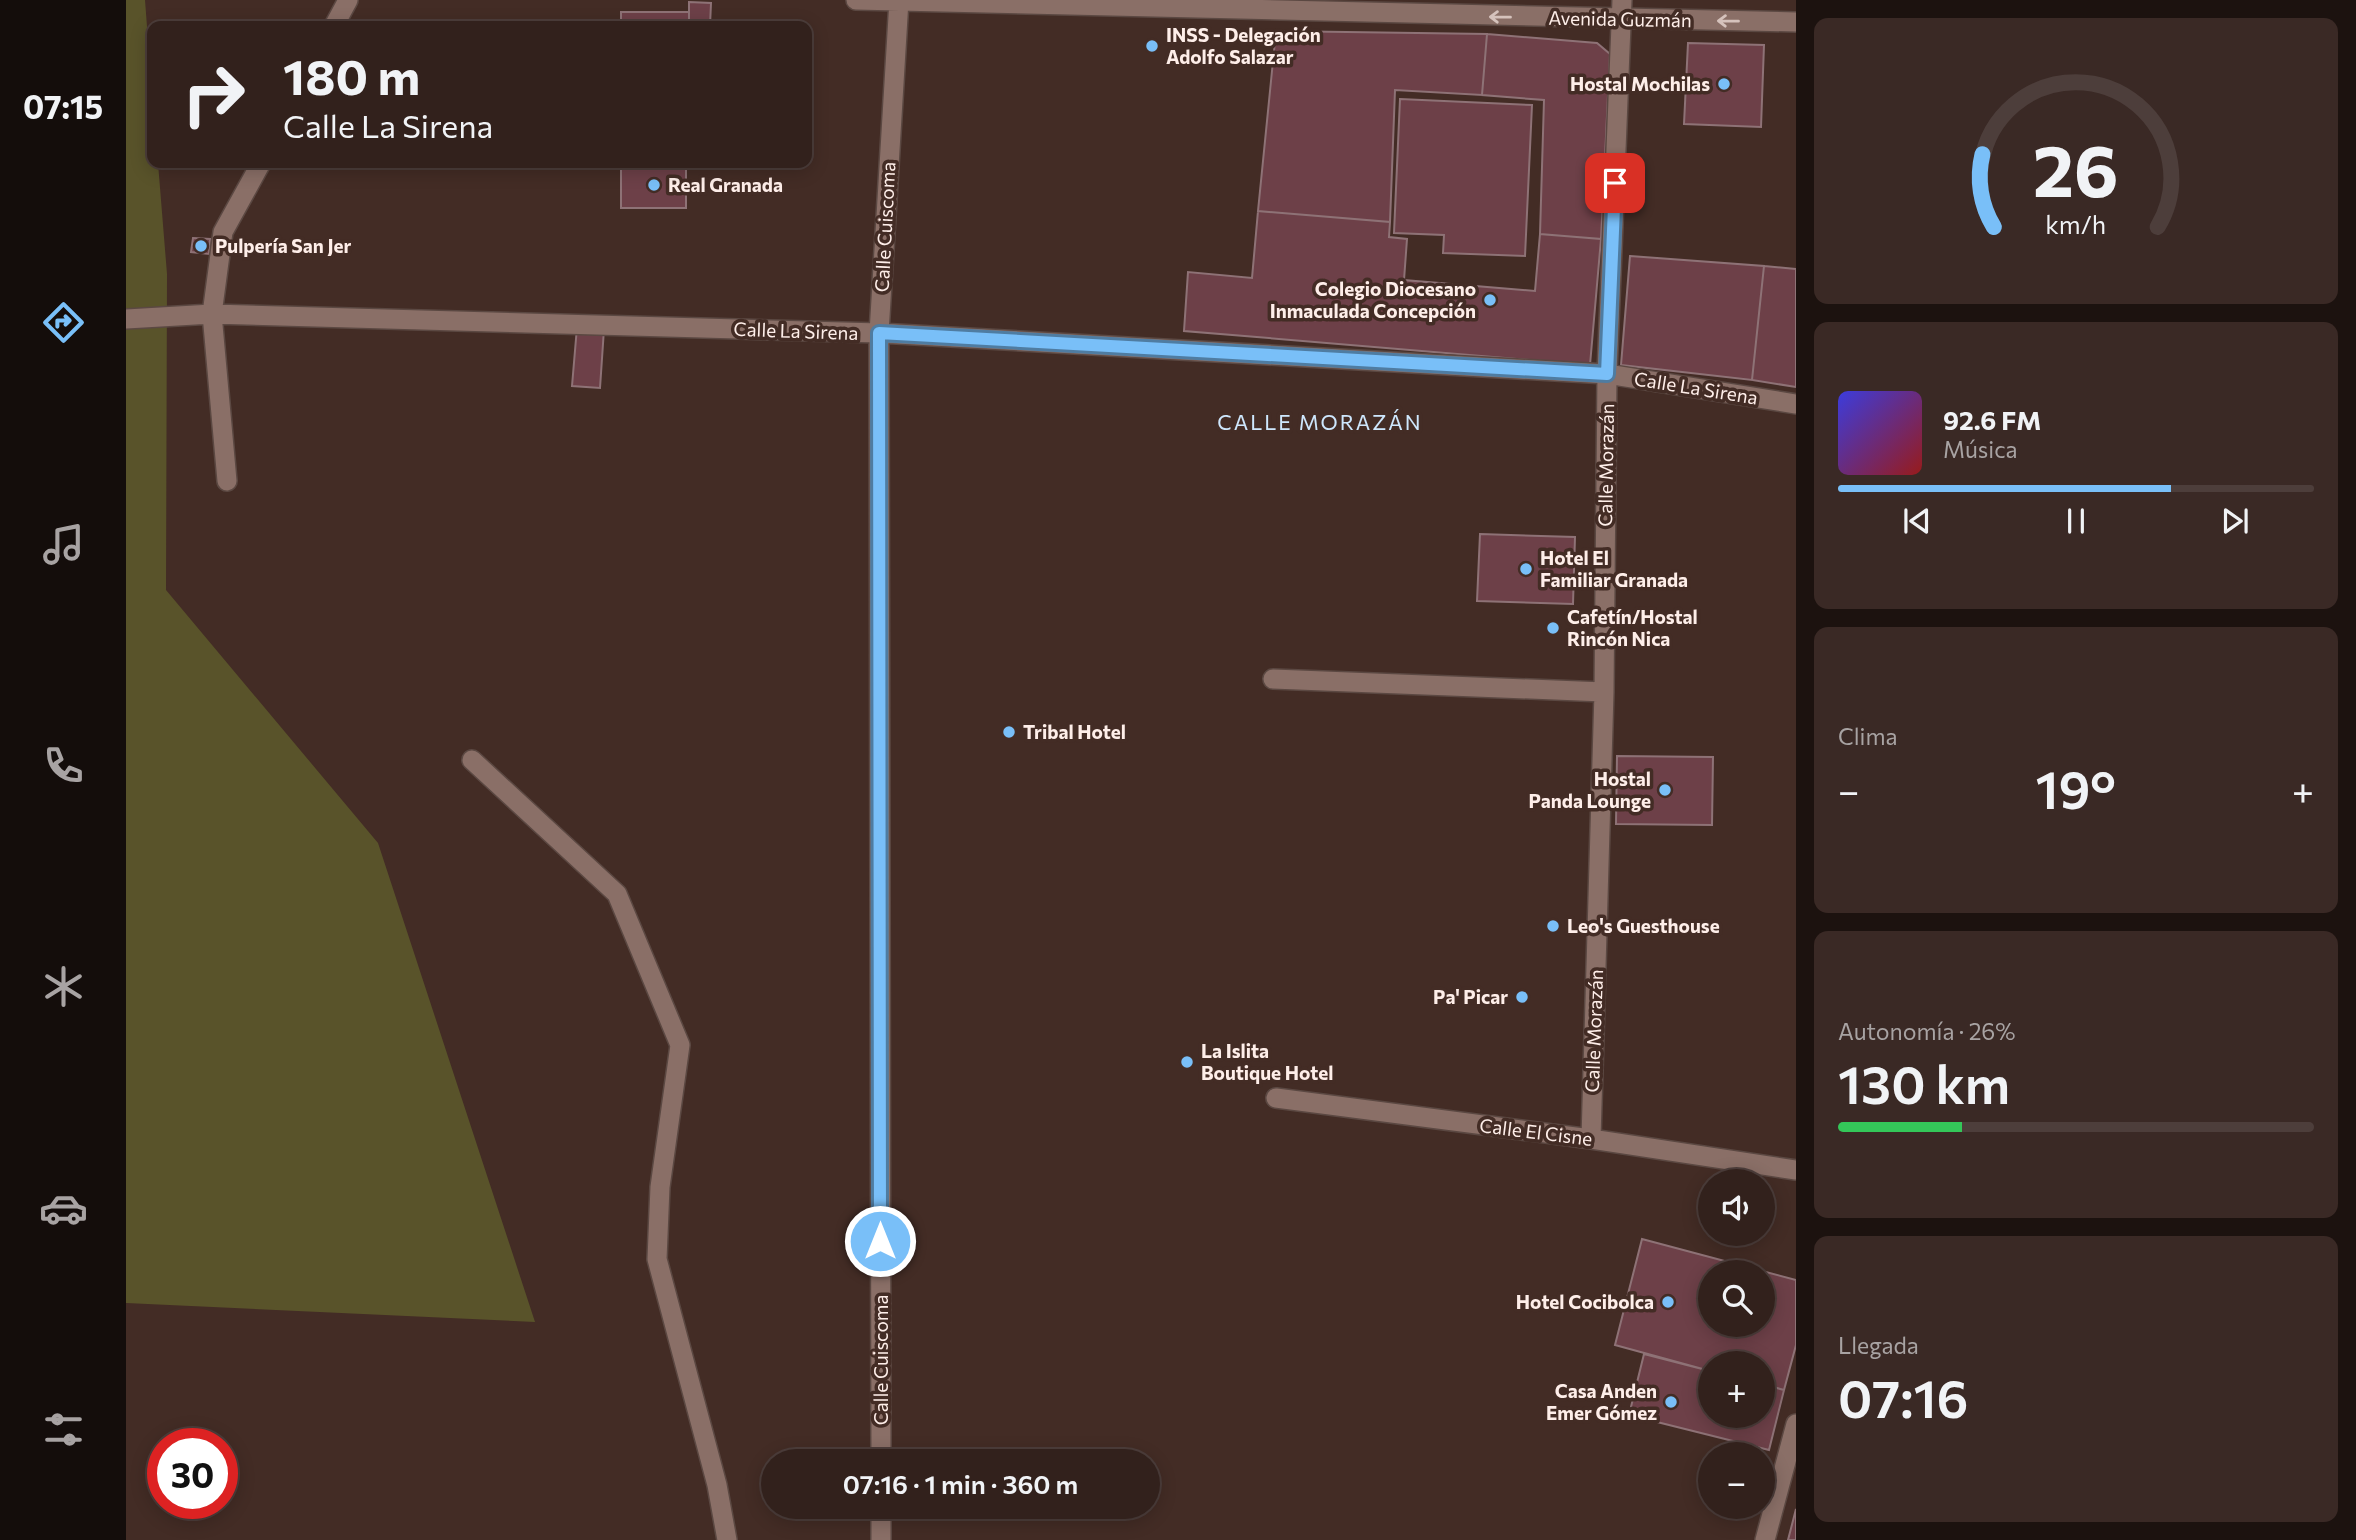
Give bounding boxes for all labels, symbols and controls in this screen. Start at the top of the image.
street label: Avenida Guzmán [1548,6,1692,31]
one-way arrow [1489,10,1512,23]
one-way arrow [1717,14,1740,28]
place label: INSS - Delegación Adolfo Salazar [1166,23,1321,68]
marker: INSS - Delegación Adolfo Salazar [1144,38,1160,54]
text: 180 m [283,45,420,105]
icon: right [168,49,259,140]
place label: Hostal Mochilas [1570,72,1710,95]
marker: Hostal Mochilas [1716,76,1732,92]
text: 07:15 [23,86,103,126]
text: Calle La Sirena [283,105,493,145]
text: 26 [2033,124,2119,213]
pin [1585,153,1645,213]
street label: Calle Cuiscoma [870,161,899,293]
icon: arrive [1596,164,1634,202]
place label: Real Granada [668,173,783,196]
marker: Real Granada [646,177,662,193]
text: km/h [2046,209,2106,239]
place label: Pulpería San Jer [215,234,351,257]
marker: Pulpería San Jer [193,238,209,254]
place label: Colegio Diocesano Inmaculada Concepción [1270,277,1476,322]
marker: Colegio Diocesano Inmaculada Concepción [1482,292,1498,308]
icon: directions [39,298,88,347]
street label: Calle La Sirena [733,317,859,344]
street label: Calle La Sirena [1633,366,1760,409]
street label: Calle Morazán [1593,403,1618,527]
text: 92.6 FM [1943,404,2041,435]
district label: CALLE MORAZÁN [1217,409,1423,434]
text: Música [1943,435,2018,463]
icon: previous [1898,502,1936,540]
icon: pause [2057,502,2095,540]
icon: next [2216,502,2254,540]
icon: music [39,520,88,569]
place label: Hotel El Familiar Granada [1540,546,1688,591]
marker: Hotel El Familiar Granada [1518,561,1534,577]
place label: Cafetín/Hostal Rincón Nica [1567,605,1698,650]
marker: Cafetín/Hostal Rincón Nica [1545,620,1561,636]
place label: Tribal Hotel [1023,720,1126,743]
text: Clima [1838,722,1898,750]
marker: Tribal Hotel [1001,724,1017,740]
icon: phone [39,741,88,790]
text: 19° [2035,756,2116,820]
text: − [1838,766,1860,813]
text: + [2292,766,2314,813]
place label: Hostal Panda Lounge [1528,767,1651,812]
marker: Hostal Panda Lounge [1657,782,1673,798]
place label: Leo's Guesthouse [1567,914,1720,937]
marker: Leo's Guesthouse [1545,918,1561,934]
icon: climate [39,962,88,1011]
street label: Calle Morazán [1580,969,1607,1093]
place label: Pa' Picar [1433,985,1508,1008]
marker: Pa' Picar [1514,989,1530,1005]
text: Autonomía · 26% [1838,1017,2016,1045]
place label: La Islita Boutique Hotel [1201,1039,1333,1084]
text: 130 km [1838,1051,2010,1115]
marker: La Islita Boutique Hotel [1179,1054,1195,1070]
street label: Calle El Cisne [1478,1113,1594,1150]
map controls [1698,1169,1775,1519]
button: sound [1698,1169,1775,1246]
icon: car [39,1184,88,1233]
position arrow [843,1204,917,1278]
button: search [1698,1260,1775,1337]
place label: Hotel Cocibolca [1516,1290,1654,1313]
marker: Hotel Cocibolca [1660,1294,1676,1310]
street label: Calle Cuiscoma [869,1295,892,1425]
text: Llegada [1838,1331,1919,1359]
button: + [1698,1351,1775,1428]
text: 07:16 [1838,1365,1968,1429]
place label: Casa Anden Emer Gómez [1546,1379,1657,1424]
marker: Casa Anden Emer Gómez [1663,1394,1679,1410]
icon: filters [39,1405,88,1454]
speed limit sign: 30 [147,1428,238,1519]
button: − [1698,1442,1775,1519]
text: 07:16 · 1 min · 360 m [843,1468,1078,1499]

